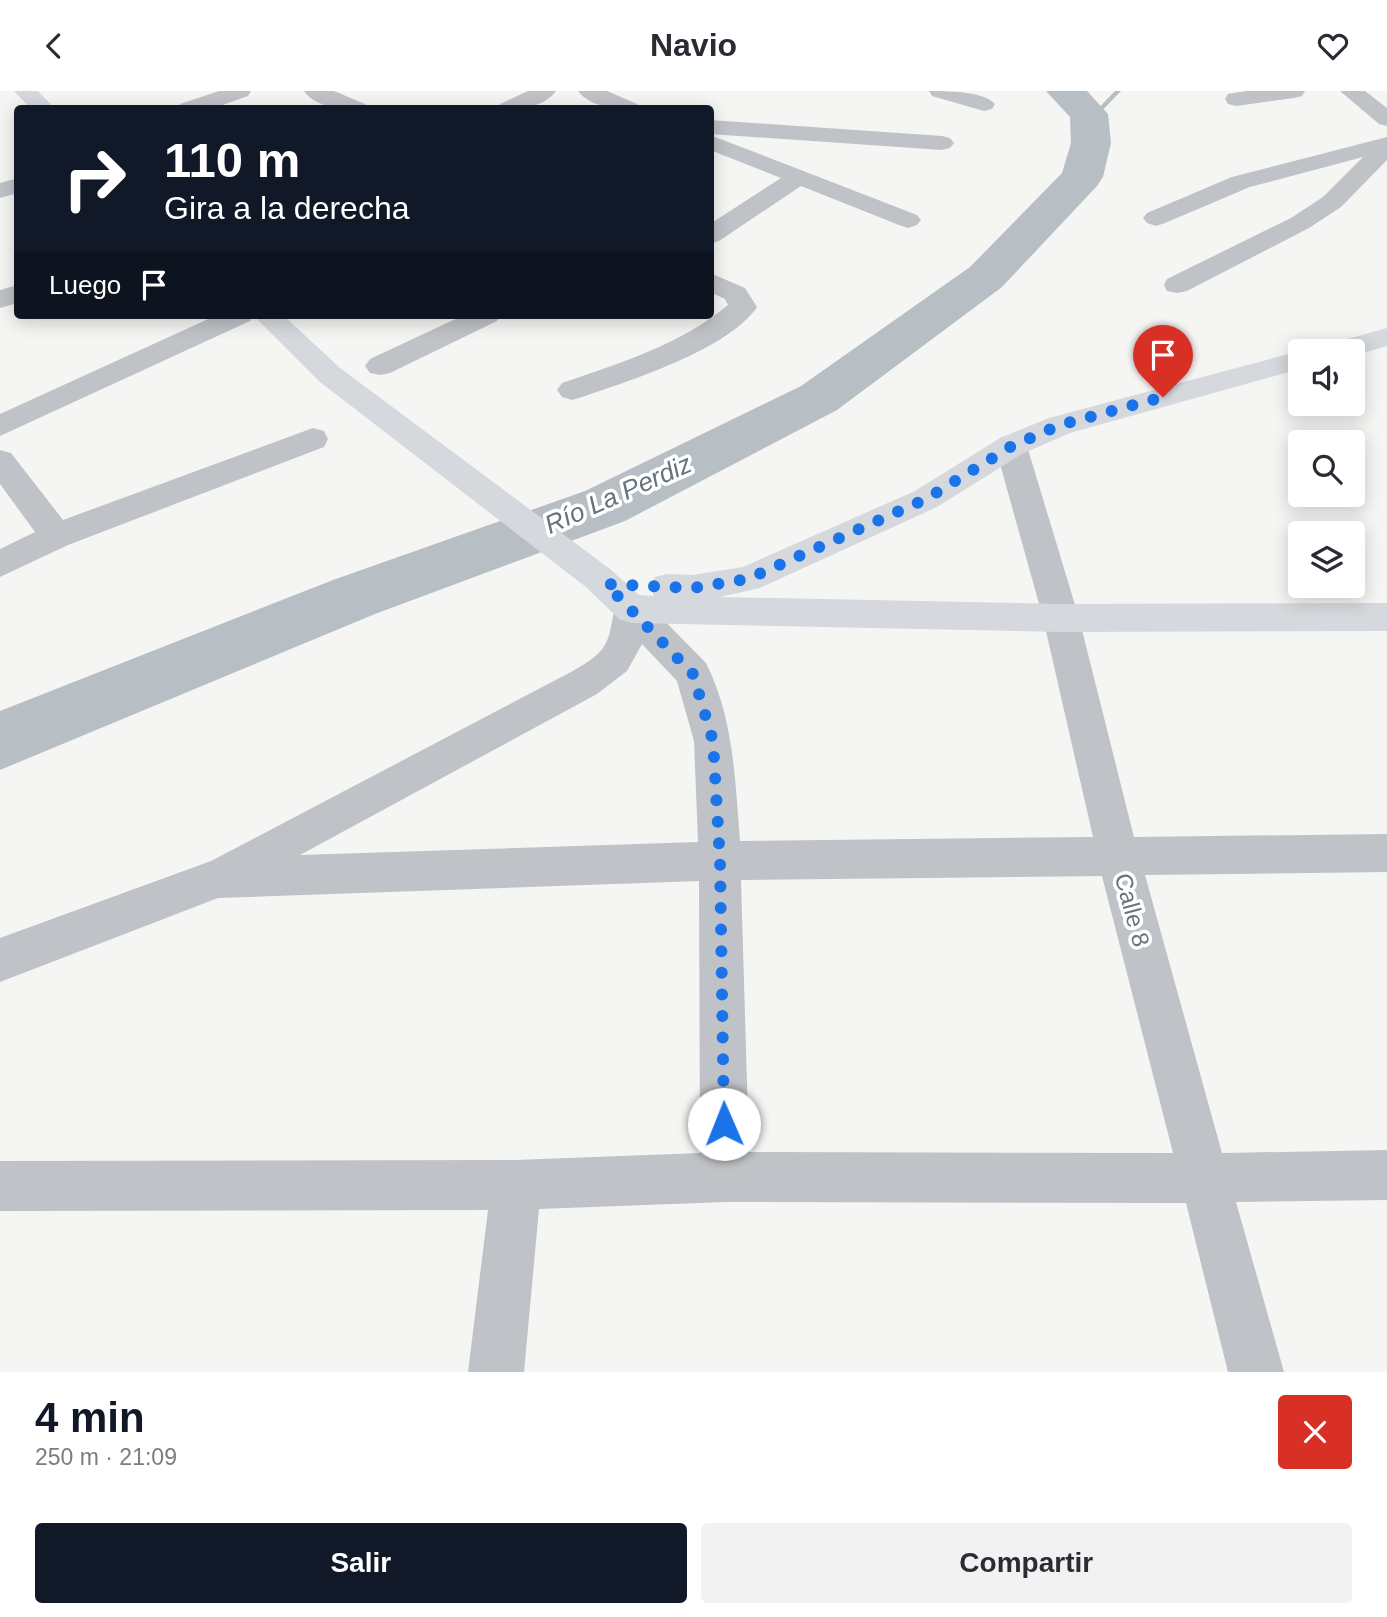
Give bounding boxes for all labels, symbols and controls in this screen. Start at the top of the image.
icon: back [35,27,73,65]
text: Navio [650,27,737,63]
icon: heart [1314,27,1352,65]
icon: right [49,133,140,224]
text: 110 m [164,133,300,187]
text: Gira a la derecha [164,190,409,226]
icon: arrive [135,266,173,304]
text: Luego [49,270,121,300]
pin [1133,325,1193,397]
icon: arrive [1144,336,1182,374]
map controls [1288,339,1365,598]
button: sound [1288,339,1365,416]
button: search [1288,430,1365,507]
water label: Río La Perdiz [540,448,696,540]
button: layers [1288,521,1365,598]
street label: Calle 8 [1110,870,1155,949]
position arrow [687,1087,761,1161]
text: 4 min [35,1394,145,1441]
button: close [1278,1395,1352,1469]
text: 250 m · 21:09 [35,1444,177,1470]
button: Salir [35,1523,687,1603]
button: Compartir [701,1523,1352,1603]

